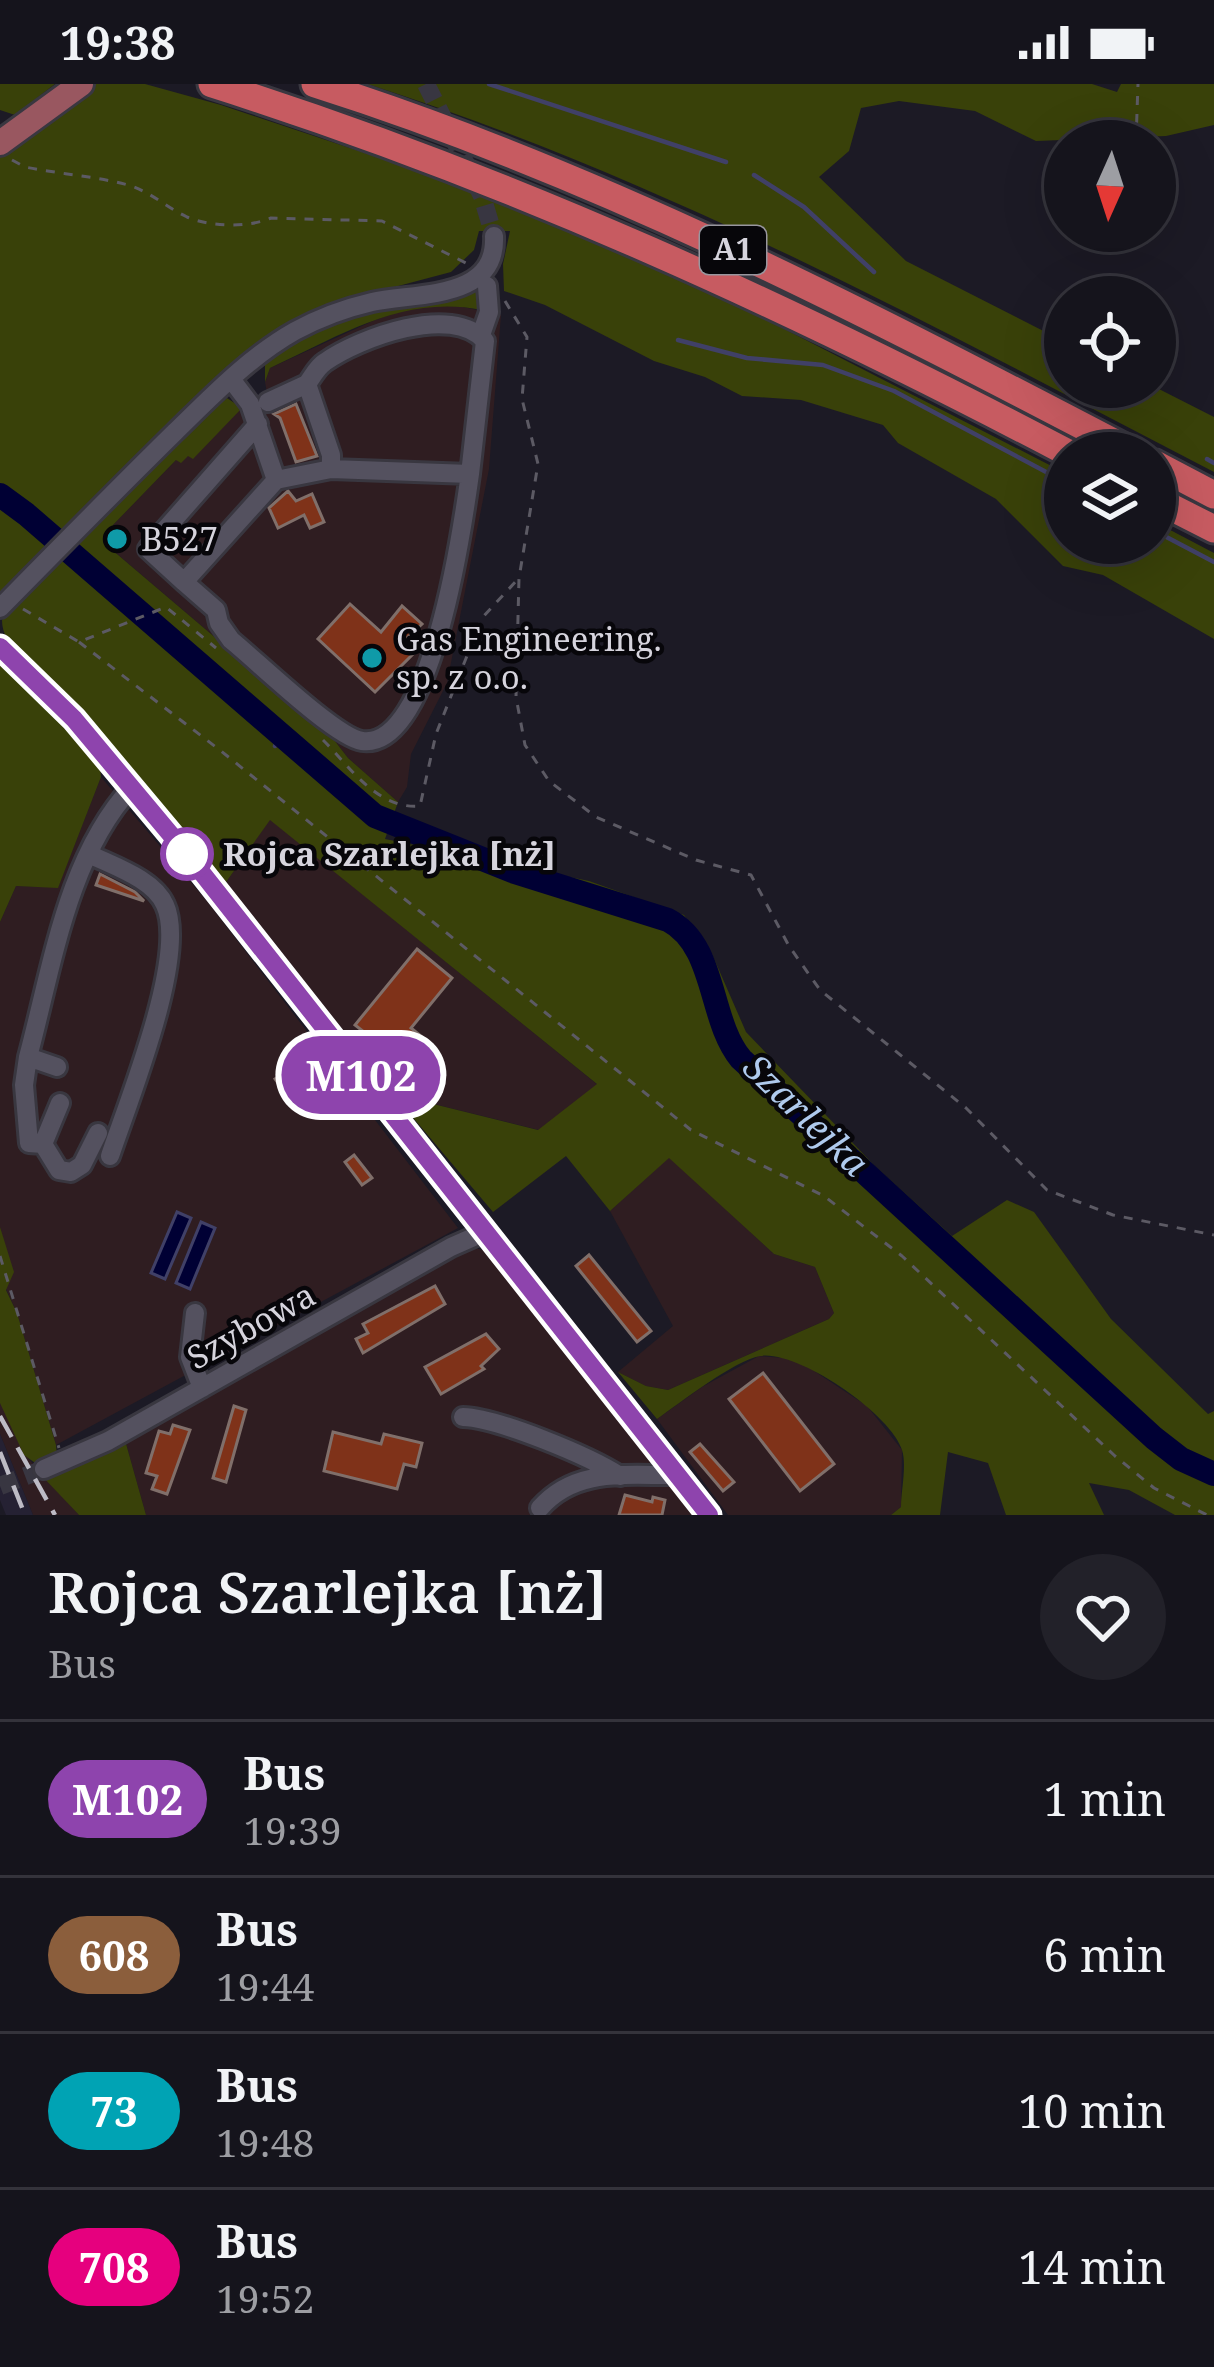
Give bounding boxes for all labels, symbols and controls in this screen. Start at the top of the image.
text: 19:38 [60,12,175,73]
north arrow [1044,120,1176,252]
map controls [1044,120,1176,564]
road number: A1 [700,226,766,274]
button: locate [1044,276,1176,408]
button: layers [1044,432,1176,564]
place label: B527 [141,516,218,561]
marker: B527 [104,526,130,552]
place label: Gas Engineering. sp. z o.o. [396,616,662,699]
marker: Gas Engineering. sp. z o.o. [359,645,385,671]
marker: Rojca Szarlejka [nż] [162,829,212,879]
place label: Rojca Szarlejka [nż] [223,831,556,876]
line badge: M102 [277,1036,445,1114]
water label: Szarlejka [733,1043,880,1187]
text: M102 [305,1046,417,1103]
street label: Szybowa [179,1272,323,1379]
text: Rojca Szarlejka [nż] [48,1552,607,1630]
button: heart [1040,1554,1166,1680]
text: Bus [48,1636,116,1689]
text: Bus [243,1742,325,1803]
text: 1 min [1043,1768,1166,1829]
text: M102 [72,1770,183,1827]
text: 19:39 [243,1803,342,1856]
text: Bus [216,1898,298,1959]
text: 6 min [1043,1924,1166,1985]
text: 608 [78,1926,150,1983]
text: 19:44 [216,1959,314,2012]
text: Bus [216,2054,298,2115]
text: 10 min [1018,2080,1166,2141]
text: 73 [90,2082,138,2139]
text: 19:48 [216,2115,314,2168]
text: Bus [216,2210,298,2271]
text: 14 min [1018,2236,1166,2297]
text: 708 [78,2238,150,2295]
text: 19:52 [216,2271,314,2324]

